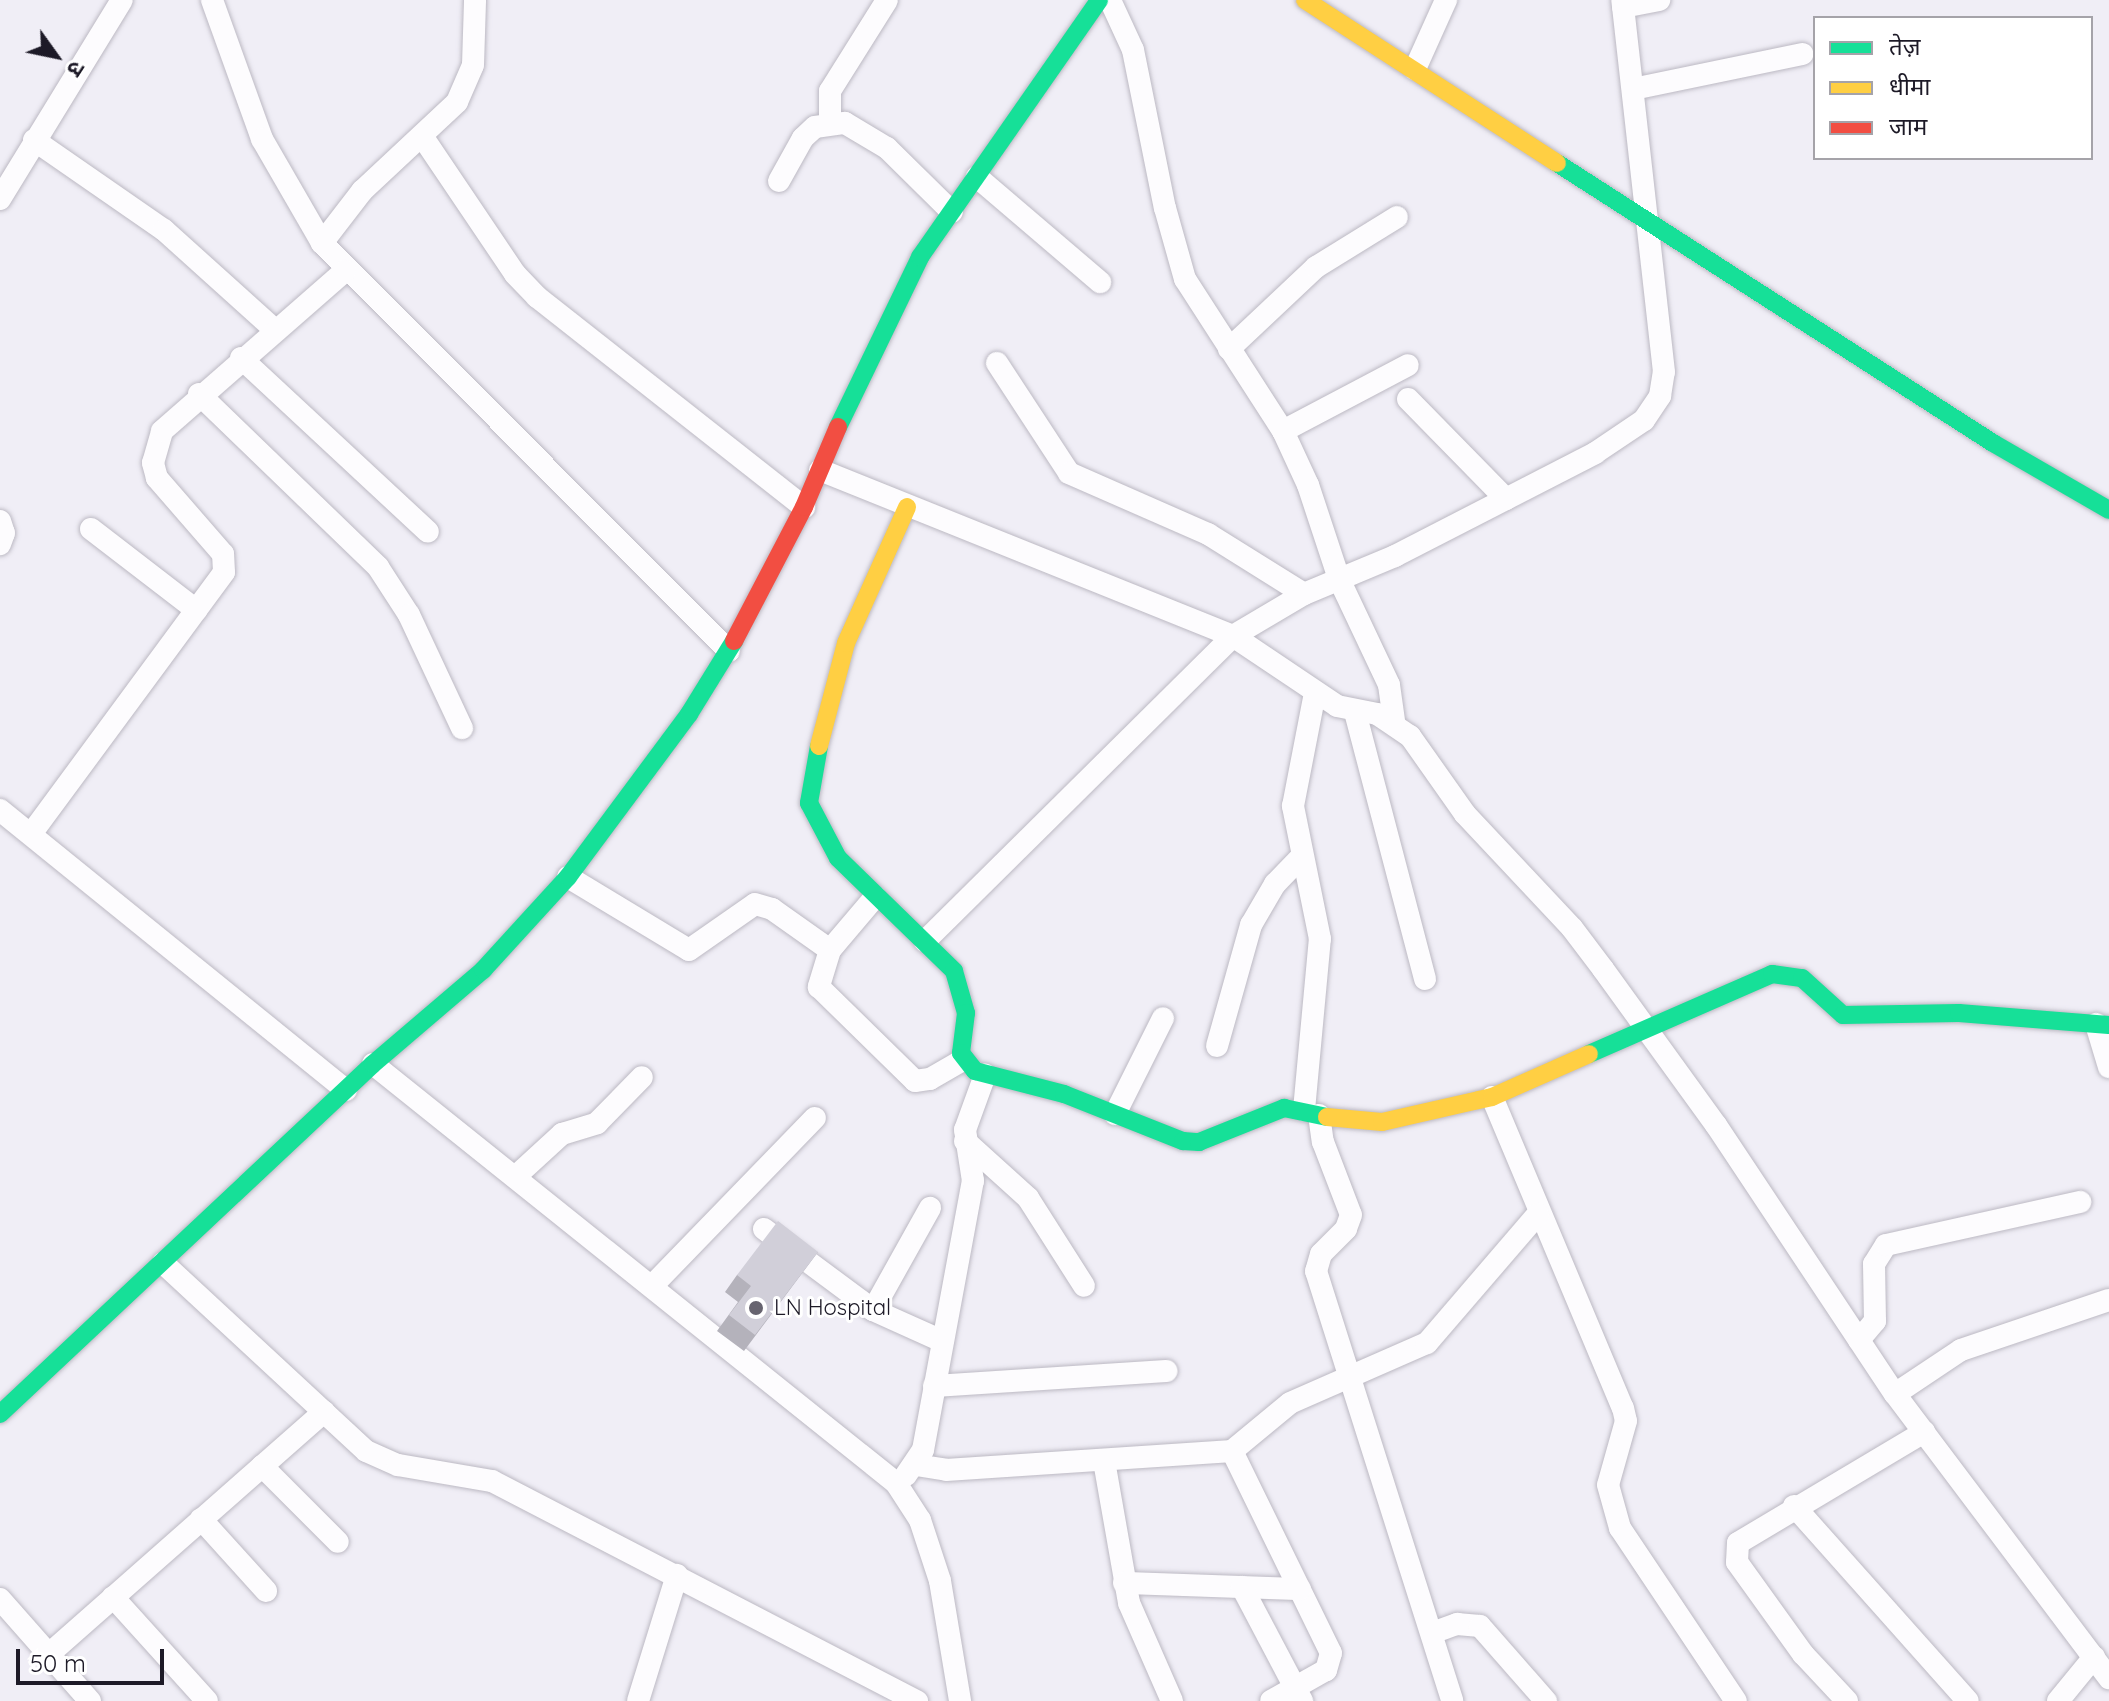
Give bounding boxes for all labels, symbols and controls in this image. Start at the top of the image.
north arrow [16,16,96,96]
legend [1813,16,2093,160]
text: तेज़ [1889,31,1921,61]
text: उ [61,56,91,82]
text: धीमा [1889,71,1931,101]
text: जाम [1889,111,1927,141]
place label: LN Hospital [774,1295,891,1321]
marker: LN Hospital [745,1297,767,1319]
scale bar [20,1633,168,1683]
text: 50 m [30,1648,86,1678]

